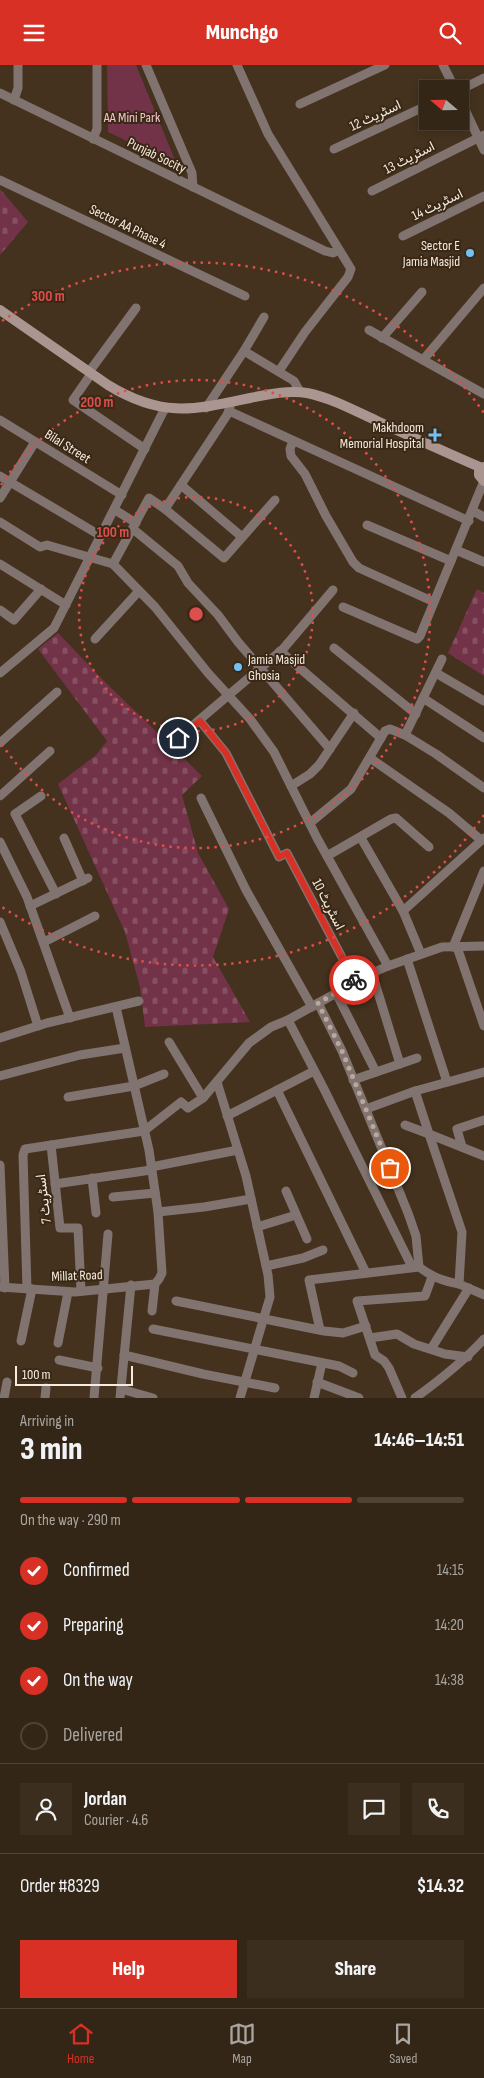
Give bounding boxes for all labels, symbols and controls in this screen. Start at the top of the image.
icon: menu [20,19,48,47]
text: Munchgo [206,19,278,46]
icon: search [436,19,464,47]
north arrow [419,80,469,130]
map controls [419,80,469,130]
street label: اسٹریٹ 12 [347,96,404,135]
park label: AA Mini Park [103,109,161,126]
street label: Punjab Socity [125,134,190,177]
street label: اسٹریٹ 13 [381,137,437,177]
street label: اسٹریٹ 14 [409,185,466,224]
street label: Sector AA Phase 4 [86,200,169,253]
place label: Sector E Jamia Masjid [402,237,460,270]
marker: Sector E Jamia Masjid [464,247,476,259]
text: 300 m [31,287,65,306]
text: 200 m [80,393,114,412]
place label: Makhdoom Memorial Hospital [340,419,424,452]
street label: Bilal Street [42,426,94,467]
marker: Makhdoom Memorial Hospital [428,428,442,442]
text: 100 m [97,523,129,542]
centre of rings [187,605,205,623]
place label: Jamia Masjid Ghosia [247,651,305,684]
marker: Jamia Masjid Ghosia [232,661,244,673]
pin [157,717,199,759]
icon: home [164,724,192,752]
street label: اسٹریٹ 10 [308,876,349,933]
courier [329,955,379,1005]
icon: bike [340,966,368,994]
pin [369,1147,411,1189]
icon: bag [376,1154,404,1182]
street label: اسٹریٹ 7 [32,1173,55,1225]
street label: Millat Road [51,1266,103,1285]
scale bar [15,1363,132,1386]
text: 100 m [22,1366,51,1383]
text: Arriving in [20,1412,74,1431]
text: 14:46–14:51 [374,1429,464,1452]
text: 3 min [20,1430,82,1469]
text: On the way · 290 m [20,1511,121,1530]
icon: check [20,1557,48,1585]
text: Confirmed [63,1559,130,1582]
text: 14:15 [437,1561,464,1580]
icon: check [20,1612,48,1640]
text: Preparing [63,1614,124,1637]
text: 14:20 [435,1616,464,1635]
icon: check [20,1667,48,1695]
text: On the way [63,1669,133,1692]
text: 14:38 [435,1671,464,1690]
text: Delivered [63,1724,123,1747]
button: person [20,1783,72,1835]
button: chat [348,1783,400,1835]
button: phone [412,1783,464,1835]
text: Jordan [84,1788,127,1811]
text: Courier · 4.6 [84,1811,148,1830]
text: Order #8329 [20,1875,100,1898]
text: $14.32 [417,1875,464,1898]
button: Help [20,1940,237,1998]
button: Share [247,1940,464,1998]
tab: Home [67,2020,95,2067]
tab: Map [228,2020,256,2067]
tab: Saved [389,2020,417,2067]

